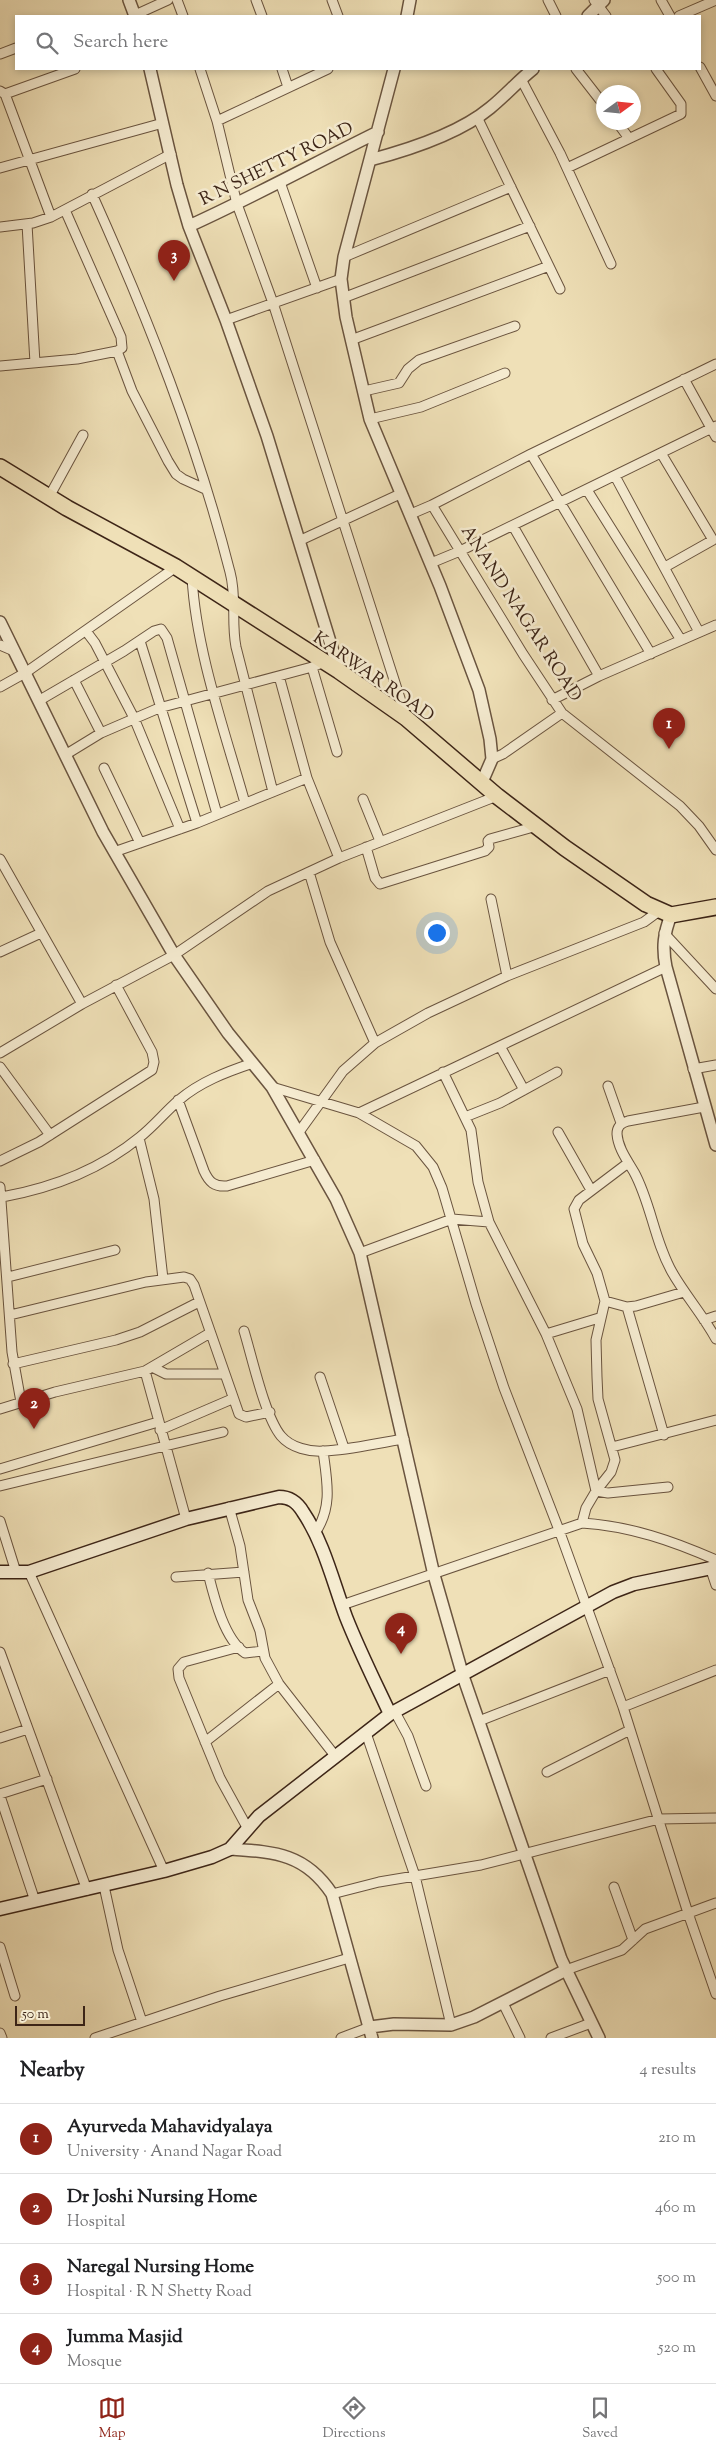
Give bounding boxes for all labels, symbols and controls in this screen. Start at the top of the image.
search box [15,15,701,70]
icon: search [33,29,61,57]
text: Search here [73,29,168,56]
north arrow [596,85,641,130]
street label: R N SHETTY ROAD [195,116,358,213]
pin: 3 [158,240,190,281]
street label: ANAND NAGAR ROAD [453,521,587,707]
street label: KARWAR ROAD [307,626,439,729]
pin: 1 [653,708,685,749]
your location [424,920,450,946]
pin: 2 [18,1388,50,1429]
pin: 4 [385,1613,417,1654]
scale bar [15,2003,85,2026]
text: 50 m [22,2005,49,2025]
text: Nearby [20,2056,85,2086]
text: 4 results [640,2059,696,2082]
text: Ayurveda Mahavidyalaya [67,2114,273,2141]
text: 1 [33,2127,39,2150]
text: 210 m [658,2127,696,2150]
text: University · Anand Nagar Road [67,2141,282,2164]
text: Dr Joshi Nursing Home [67,2184,257,2211]
text: 2 [32,2197,40,2220]
text: 460 m [655,2197,696,2220]
text: Hospital [67,2211,125,2234]
text: Naregal Nursing Home [67,2254,254,2281]
text: 3 [33,2267,39,2290]
text: 500 m [657,2267,696,2290]
text: Hospital · R N Shetty Road [67,2281,252,2304]
text: Jumma Masjid [67,2324,183,2351]
text: 4 [32,2337,40,2360]
text: 520 m [658,2337,696,2360]
text: Mosque [67,2351,122,2374]
tab: Map [98,2394,126,2444]
tab: Directions [322,2394,386,2444]
tab: Saved [582,2394,618,2444]

